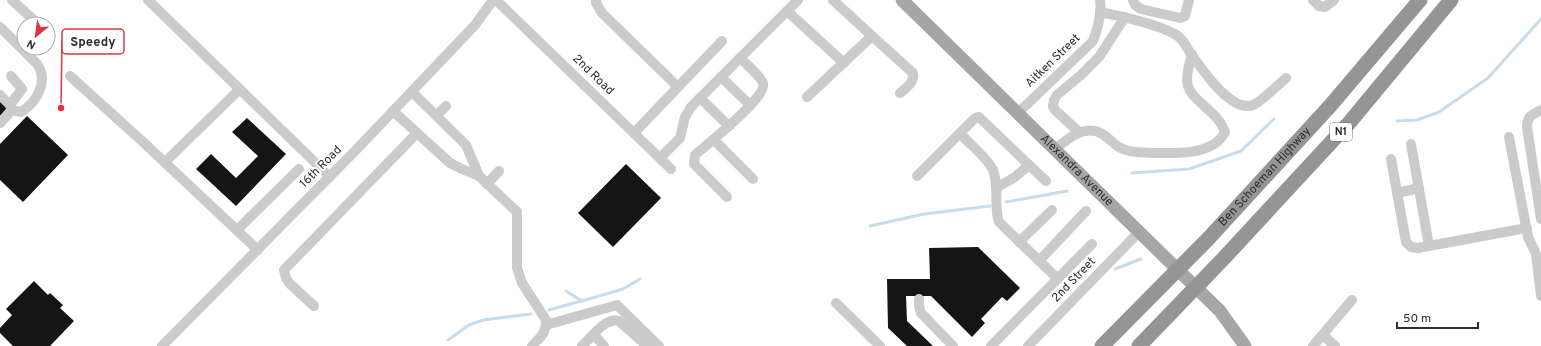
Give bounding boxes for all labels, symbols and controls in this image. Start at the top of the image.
north arrow [16,16,56,56]
callout: Speedy [62,29,124,54]
street label: Aitken Street [1022,31,1084,91]
text: Speedy [70,35,116,51]
text: N [25,36,38,52]
street label: 2nd Road [569,51,617,99]
road number: N1 [1330,123,1352,141]
street label: Ben Schoeman Highway [1215,124,1315,230]
street label: Alexandra Avenue [1036,131,1117,210]
street label: 16th Road [296,142,346,192]
street label: 2nd Street [1048,254,1100,306]
scale bar [1397,304,1478,330]
text: 50 m [1403,311,1431,327]

